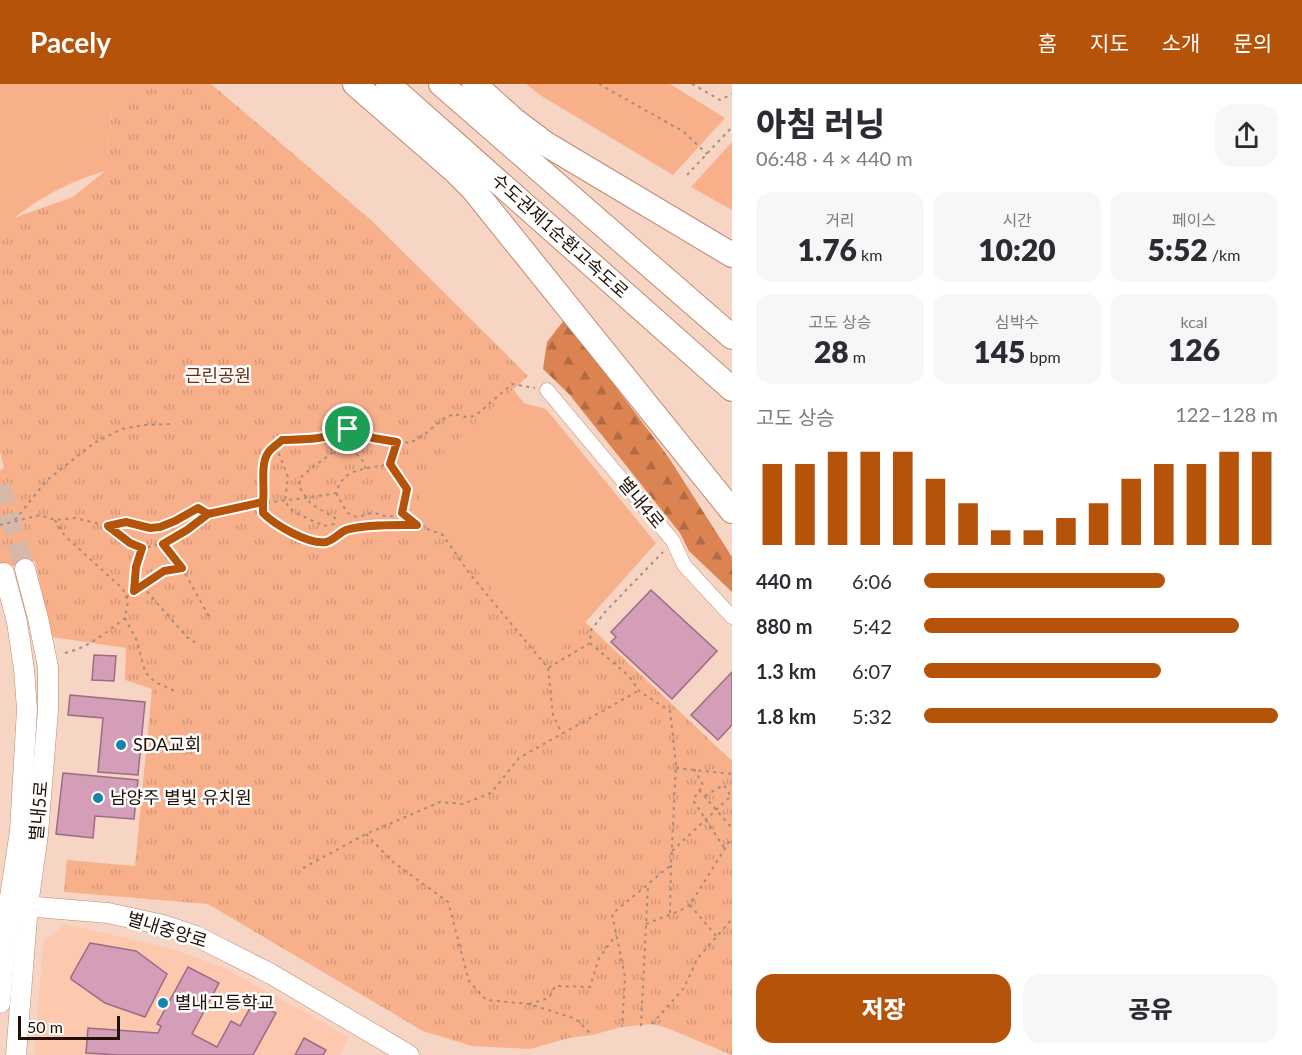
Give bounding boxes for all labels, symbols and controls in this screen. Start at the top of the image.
text: Pacely [30,25,111,59]
text: 홈 [1038,30,1057,55]
text: 지도 [1090,30,1129,55]
text: 소개 [1162,30,1200,55]
text: 문의 [1233,30,1272,55]
text: 아침 러닝 [756,103,885,143]
button: share [1215,104,1278,167]
text: 06:48 · 4 × 440 m [756,146,913,170]
street label: 수도권제1순환고속도로 [488,168,633,302]
text: 거리 [825,210,855,229]
text: 시간 [1002,210,1032,229]
text: 페이스 [1172,210,1216,229]
text: 1.76 [798,231,857,267]
text: 10:20 [978,231,1056,267]
text: 5:52 [1148,231,1208,267]
text: km [857,245,882,264]
text: /km [1208,245,1240,264]
text: 고도 상승 [809,312,871,331]
text: 심박수 [995,312,1039,331]
text: kcal [1180,312,1208,331]
text: 126 [1168,331,1220,367]
text: 28 [814,333,849,369]
text: 145 [973,333,1026,369]
text: m [849,347,866,366]
text: bpm [1026,347,1061,366]
park label: 근린공원 [185,364,251,386]
text: 122–128 m [1175,402,1278,426]
pin [322,403,373,454]
text: 고도 상승 [756,405,835,429]
icon: arrive [331,412,364,445]
street label: 별내4로 [614,472,670,532]
text: 440 m [756,569,812,593]
text: 6:06 [852,569,892,593]
text: 880 m [756,614,812,638]
text: 5:42 [852,614,892,638]
text: 1.3 km [756,659,816,683]
text: 6:07 [852,659,892,683]
text: 1.8 km [756,704,816,728]
text: 5:32 [852,704,892,728]
place label: SDA교회 [133,733,201,755]
marker: SDA교회 [114,738,128,752]
street label: 별내5로 [24,780,52,842]
place label: 남양주 별빛 유치원 [110,786,252,808]
marker: 남양주 별빛 유치원 [91,791,105,805]
street label: 별내중앙로 [124,906,210,952]
button: 저장 [756,974,1011,1043]
button: 공유 [1023,974,1278,1043]
place label: 별내고등학교 [175,991,274,1013]
marker: 별내고등학교 [156,996,170,1010]
scale bar [18,1013,120,1040]
text: 50 m [27,1017,63,1036]

